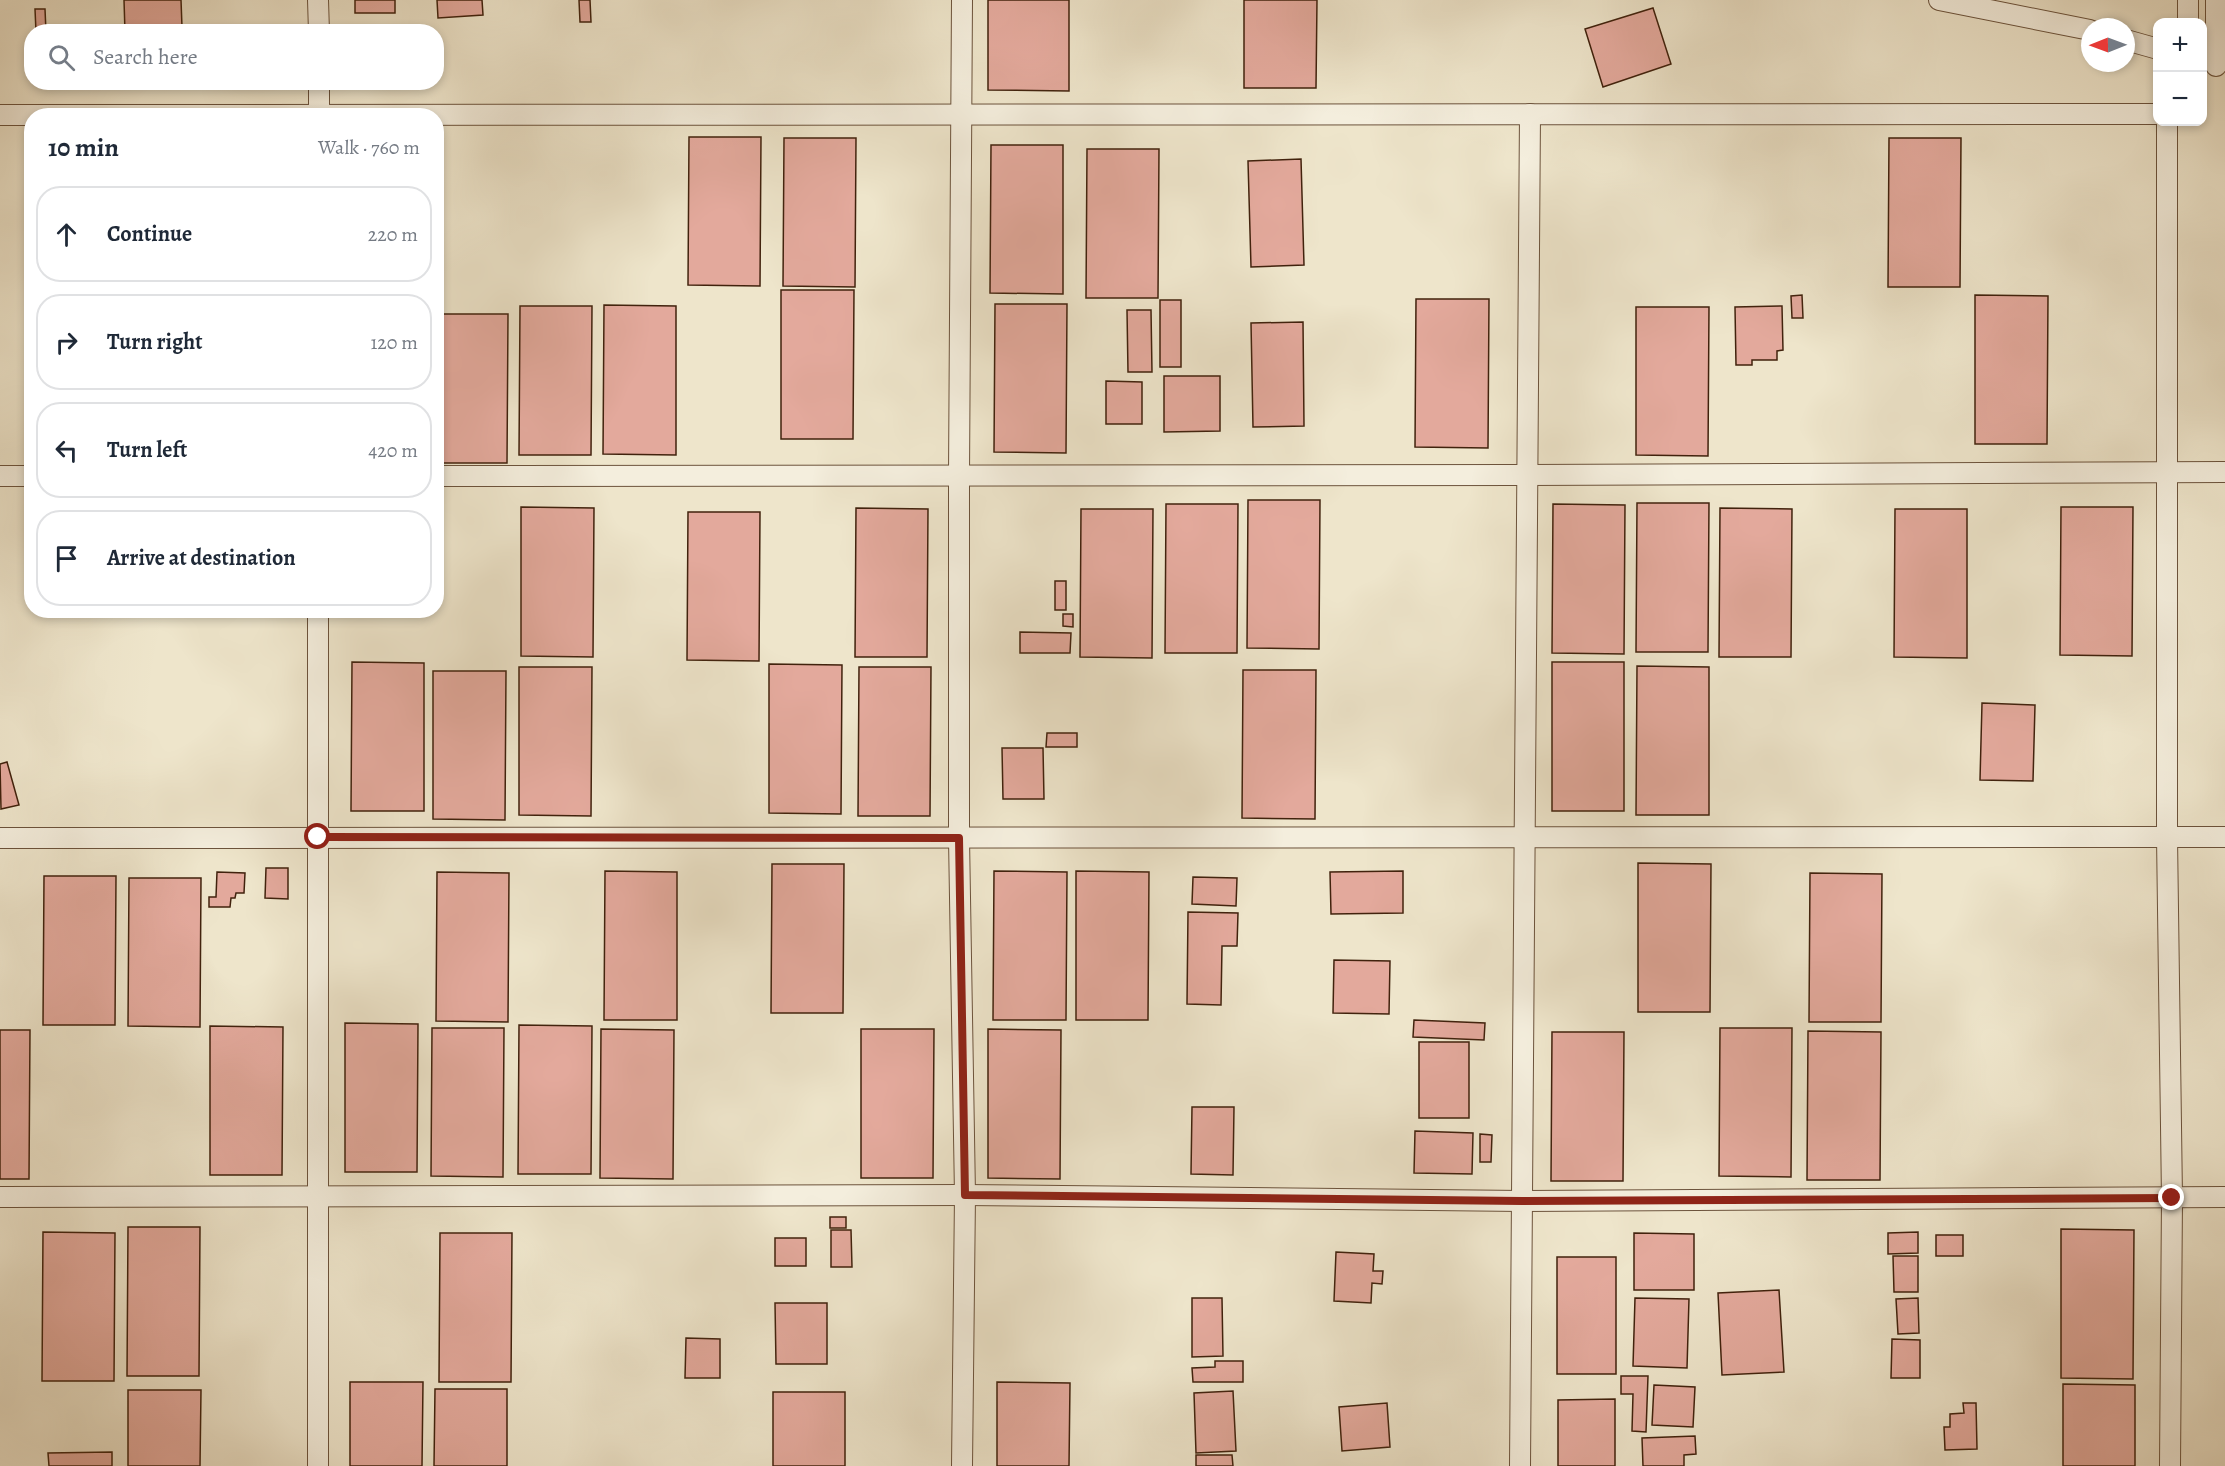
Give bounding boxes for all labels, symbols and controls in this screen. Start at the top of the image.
north arrow [2081,18,2135,72]
map controls [2153,18,2207,126]
button: + [2153,18,2207,72]
search box [24,24,444,90]
icon: search [45,41,78,74]
text: Search here [93,42,198,72]
button: − [2153,72,2207,126]
text: 10 min [48,130,119,165]
text: Walk · 760 m [318,134,420,161]
icon: ahead [50,218,83,251]
text: Continue [107,219,192,249]
text: 220 m [368,221,418,248]
icon: right [50,326,83,359]
text: Turn right [107,327,203,357]
text: 120 m [370,329,418,356]
icon: left [50,434,83,467]
text: Turn left [107,435,187,465]
text: 420 m [368,437,418,464]
icon: arrive [50,542,83,575]
text: Arrive at destination [107,543,296,573]
route start [304,823,330,849]
route end [2158,1184,2184,1210]

